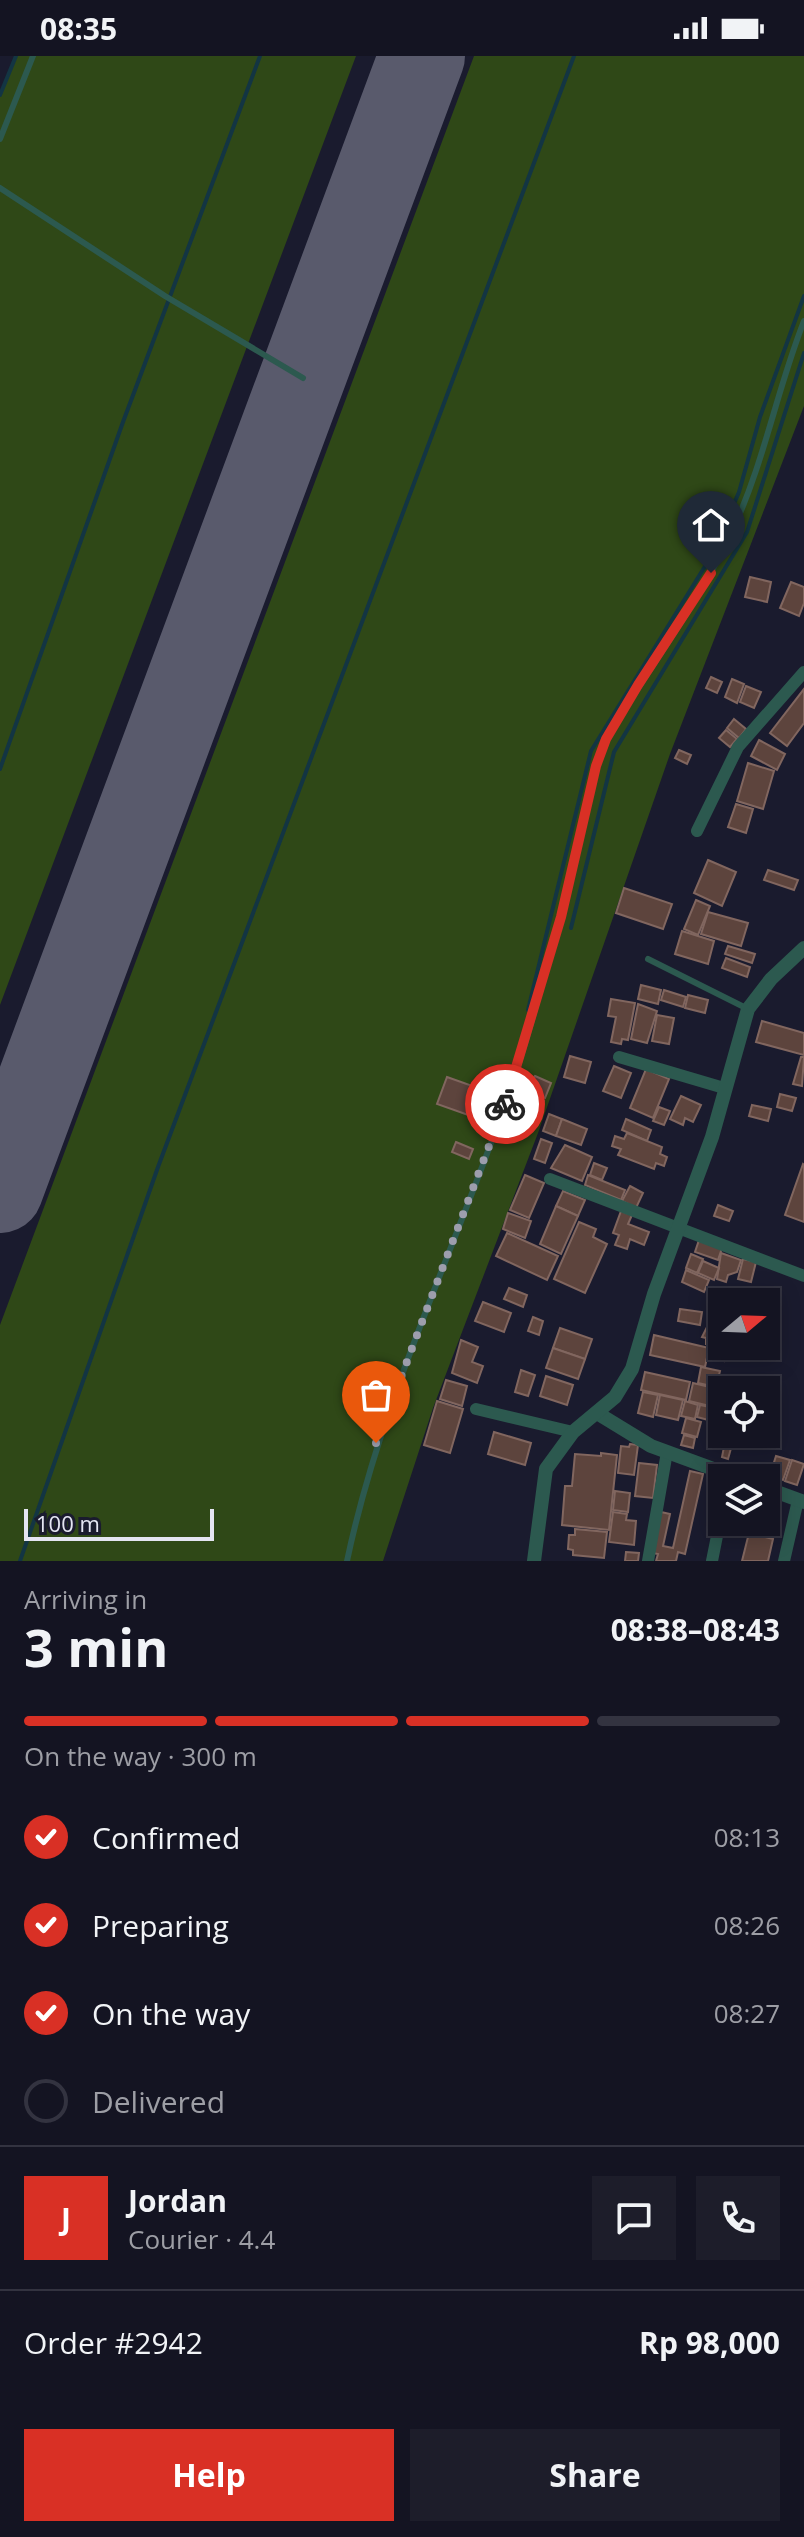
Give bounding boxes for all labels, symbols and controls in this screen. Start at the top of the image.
text: 08:35 [40,8,117,49]
pin [677,491,745,573]
icon: home [689,503,733,547]
courier [465,1064,545,1144]
icon: bike [483,1082,527,1126]
north arrow [708,1288,780,1360]
map controls [708,1288,780,1536]
pin [342,1361,410,1443]
icon: bag [354,1373,398,1417]
button: locate [708,1376,780,1448]
button: layers [708,1464,780,1536]
scale bar [24,1505,214,1541]
text: 100 m [36,1508,100,1538]
text: Arriving in [24,1581,147,1617]
text: 08:38–08:43 [611,1609,780,1650]
text: 3 min [24,1611,168,1682]
text: On the way · 300 m [24,1738,257,1774]
icon: check [24,1815,68,1859]
text: Confirmed [92,1817,240,1858]
text: 08:13 [714,1819,780,1855]
icon: check [24,1903,68,1947]
text: Preparing [92,1905,229,1946]
text: 08:26 [714,1907,780,1943]
icon: check [24,1991,68,2035]
text: On the way [92,1993,250,2034]
text: 08:27 [714,1995,780,2031]
text: Delivered [92,2081,225,2122]
button: chat [592,2176,676,2260]
button: phone [696,2176,780,2260]
text: Jordan [128,2180,227,2221]
text: J [61,2198,71,2239]
text: Courier · 4.4 [128,2221,275,2257]
text: Order #2942 [24,2322,203,2363]
text: Rp 98,000 [639,2322,780,2363]
button: Help [24,2429,394,2521]
button: Share [410,2429,780,2521]

